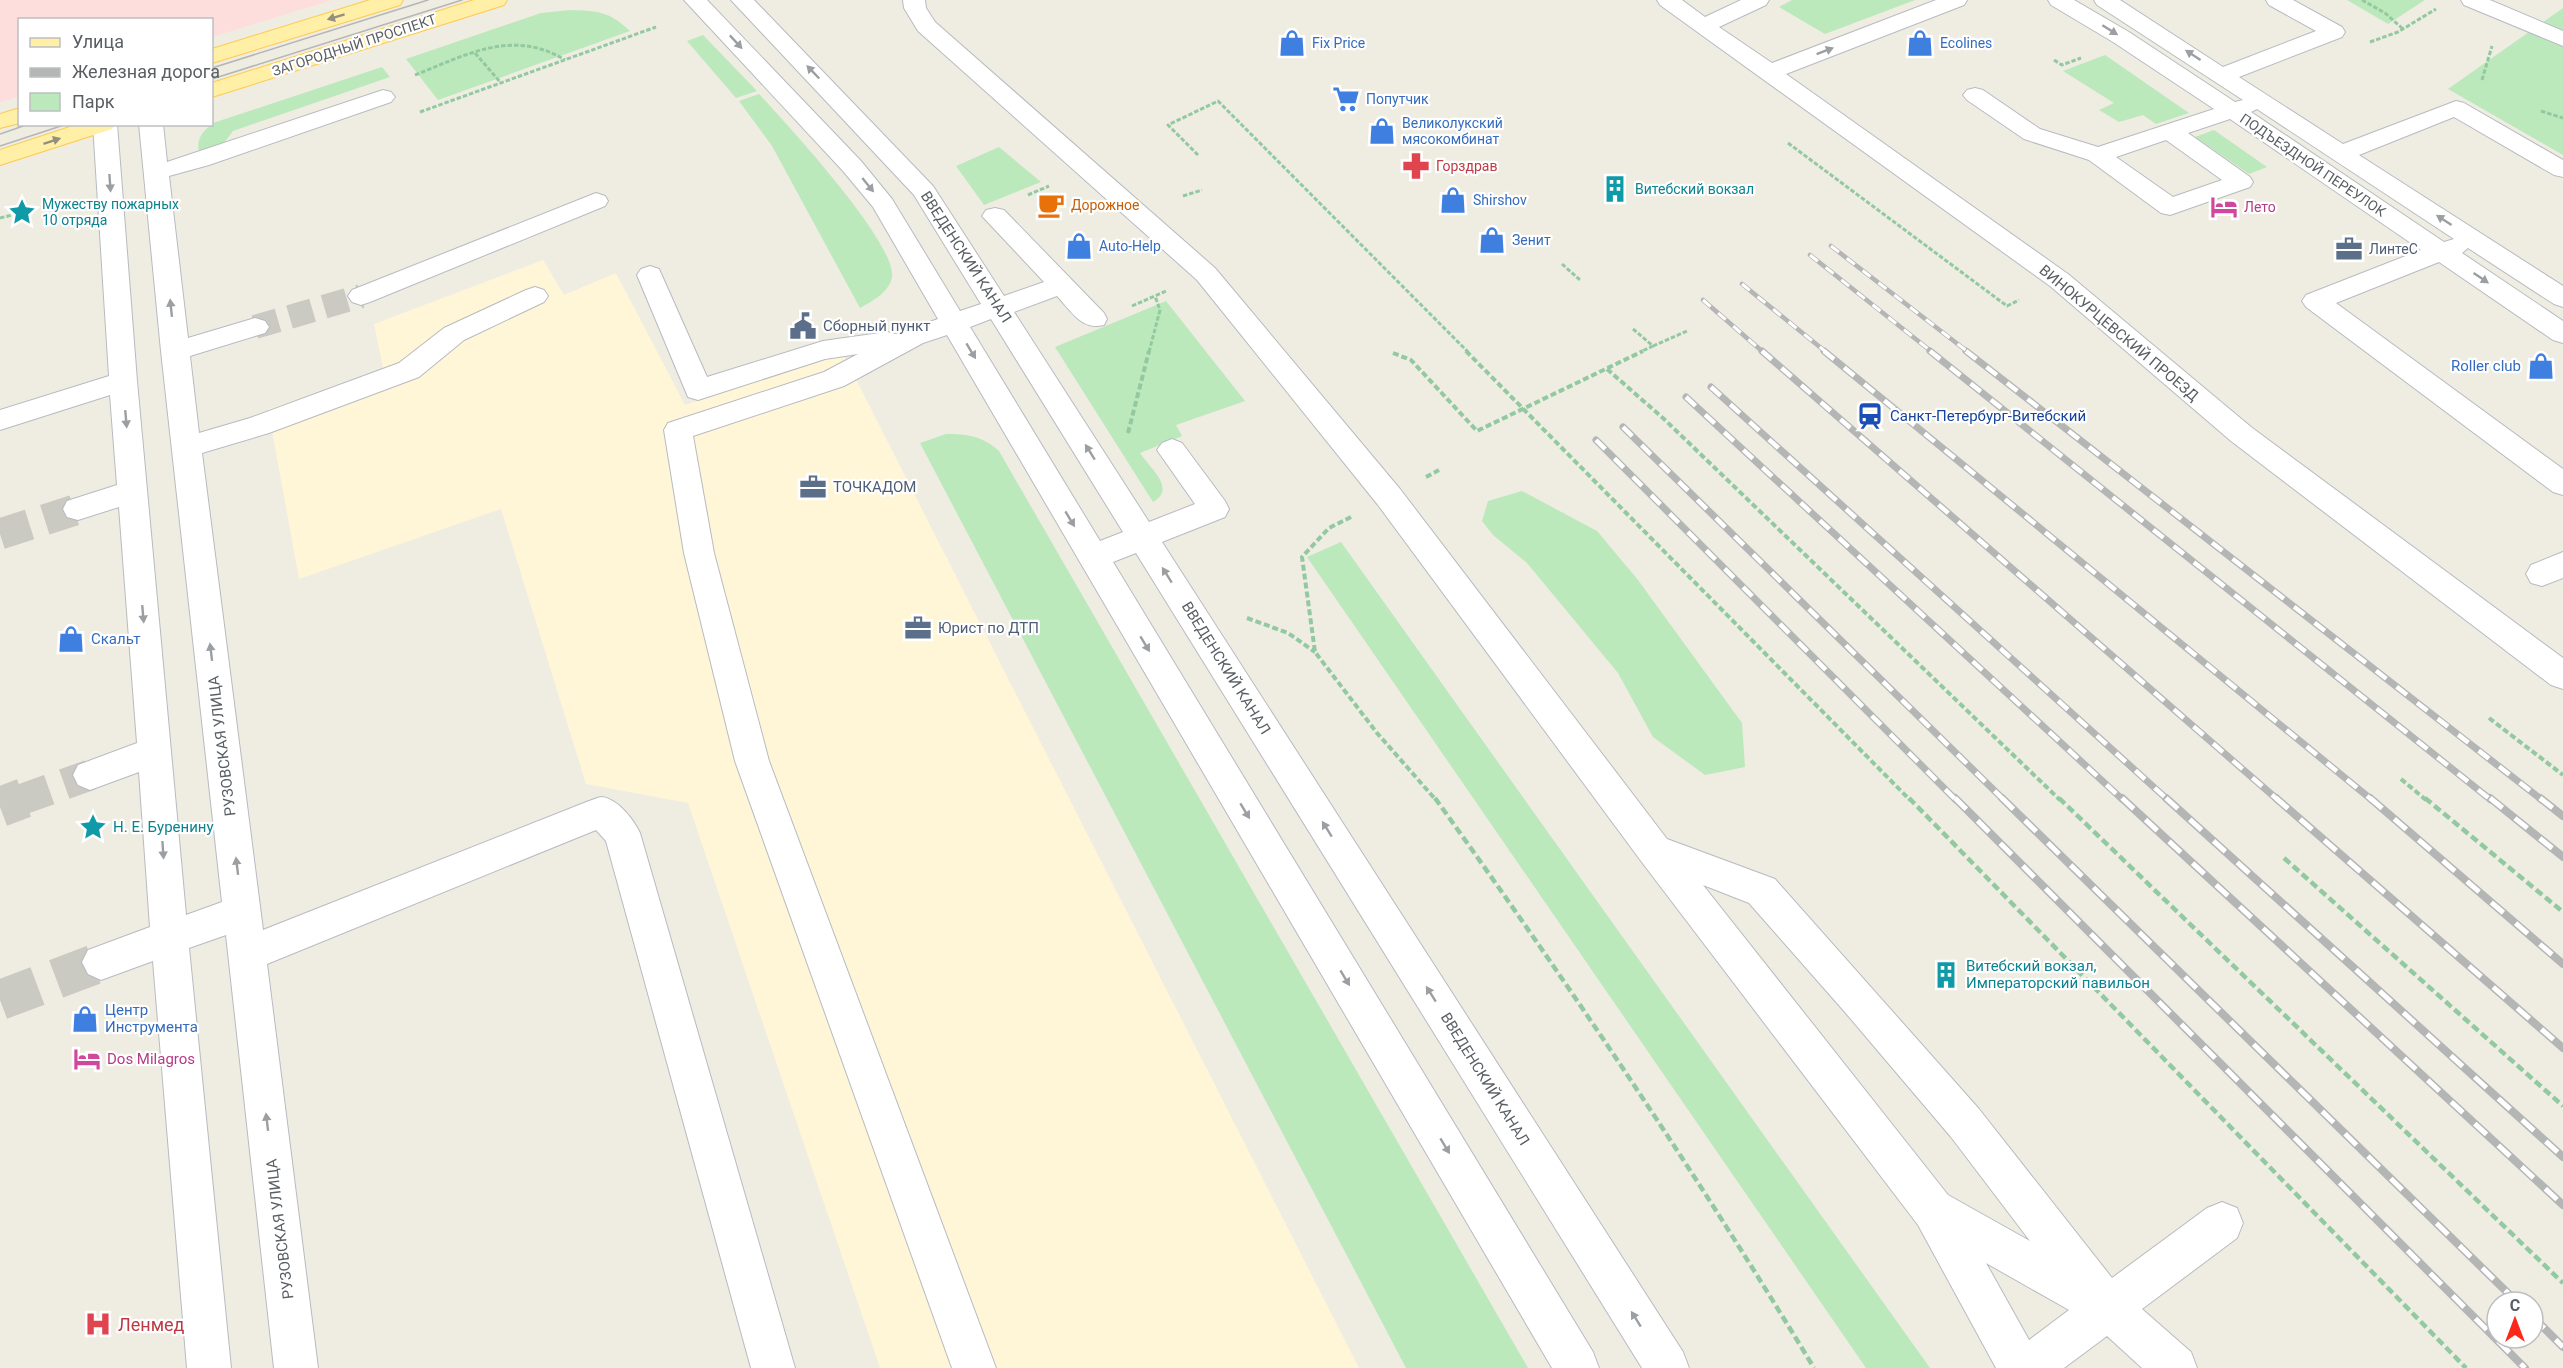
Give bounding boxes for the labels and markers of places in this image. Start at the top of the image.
shop icon: Fix Price [1277,28,1307,58]
shop icon: Ecolines [1905,28,1935,58]
place label: Fix Price [1312,35,1365,51]
place label: Ecolines [1940,35,1992,51]
supermarket icon: Попутчик [1331,84,1361,114]
place label: Попутчик [1366,91,1429,107]
place label: Великолукский мясокомбинат [1402,115,1503,147]
shop icon: Великолукский мясокомбинат [1367,116,1397,146]
pharmacy icon: Горздрав [1401,151,1431,181]
place label: Горздрав [1436,158,1497,174]
building icon: Витебский вокзал [1600,174,1630,204]
place label: Витебский вокзал [1635,181,1754,197]
shop icon: Shirshov [1438,185,1468,215]
cafe icon: Дорожное [1036,190,1066,220]
place label: Shirshov [1473,192,1527,208]
hotel icon: Лето [2209,192,2239,222]
place label: Мужеству пожарных 10 отряда [42,196,179,228]
place icon: Мужеству пожарных 10 отряда [7,197,37,227]
place label: Дорожное [1071,197,1139,213]
place label: Лето [2244,199,2276,215]
shop icon: Зенит [1477,225,1507,255]
shop icon: Auto-Help [1064,231,1094,261]
place label: Зенит [1512,232,1551,248]
office icon: ЛинтеС [2334,234,2364,264]
place label: Auto-Help [1099,238,1161,254]
place label: ЛинтеС [2369,241,2418,257]
public building icon: Сборный пункт [788,311,818,341]
place label: Сборный пункт [823,317,930,335]
shop icon: Roller club [2526,351,2556,381]
place label: Roller club [2451,357,2521,375]
station icon: Санкт-Петербург-Витебский [1855,401,1885,431]
place label: Санкт-Петербург-Витебский [1890,407,2086,425]
office icon: ТОЧКАДОМ [798,472,828,502]
place label: ТОЧКАДОМ [833,478,916,496]
office icon: Юрист по ДТП [903,613,933,643]
place label: Юрист по ДТП [938,619,1039,637]
shop icon: Скальт [56,624,86,654]
place label: Скальт [91,630,141,648]
place icon: Н. Е. Буренину [78,812,108,842]
place label: Н. Е. Буренину [113,818,214,836]
place label: Витебский вокзал, Императорский павильон [1966,957,2150,992]
building icon: Витебский вокзал, Императорский павильон [1931,960,1961,990]
place label: Центр Инструмента [105,1001,198,1036]
shop icon: Центр Инструмента [70,1004,100,1034]
hotel icon: Dos Milagros [72,1044,102,1074]
place label: Dos Milagros [107,1050,195,1068]
hospital icon: Ленмед [83,1309,113,1339]
place label: Ленмед [118,1314,185,1335]

